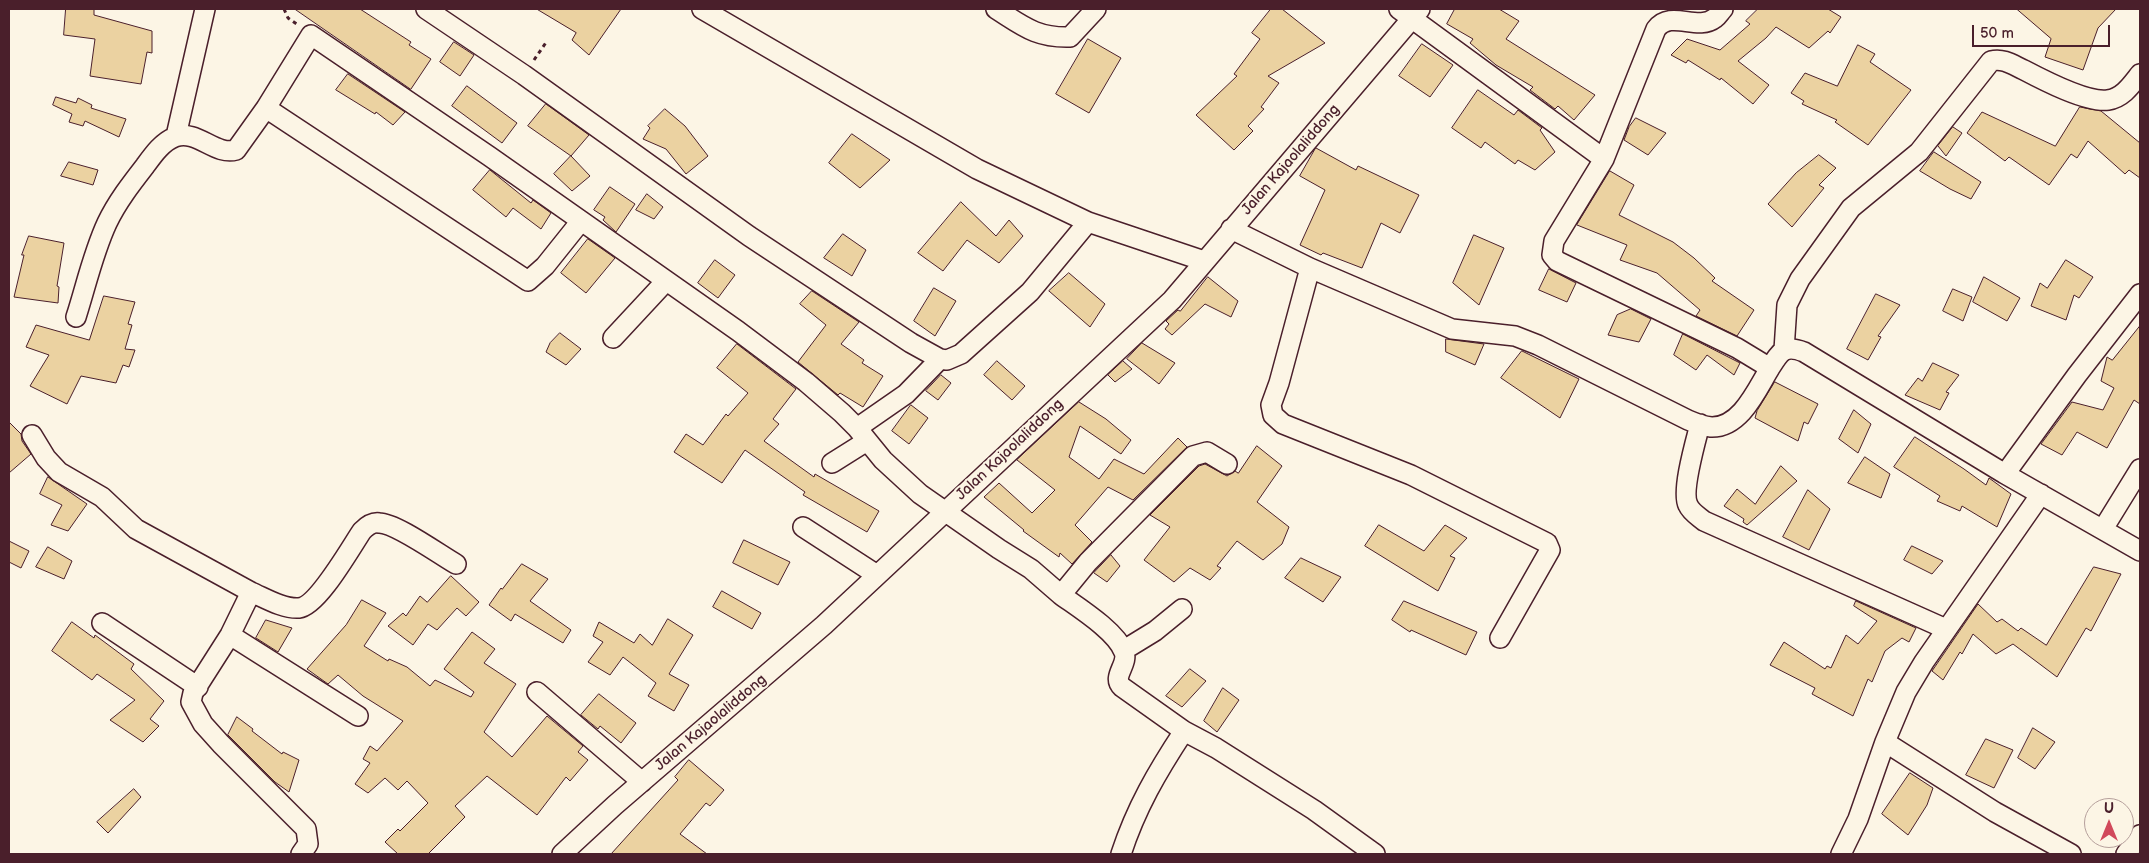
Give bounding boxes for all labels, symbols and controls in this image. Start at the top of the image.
scale bar [1974,15,2112,47]
text: 50 m [1980,24,2014,43]
street label: Jalan Kajaolaliddong [1238,101,1344,219]
street label: Jalan Kajaolaliddong [953,396,1067,504]
street label: Jalan Kajaolaliddong [651,671,771,775]
north arrow [2084,798,2134,848]
text: U [2104,800,2114,817]

